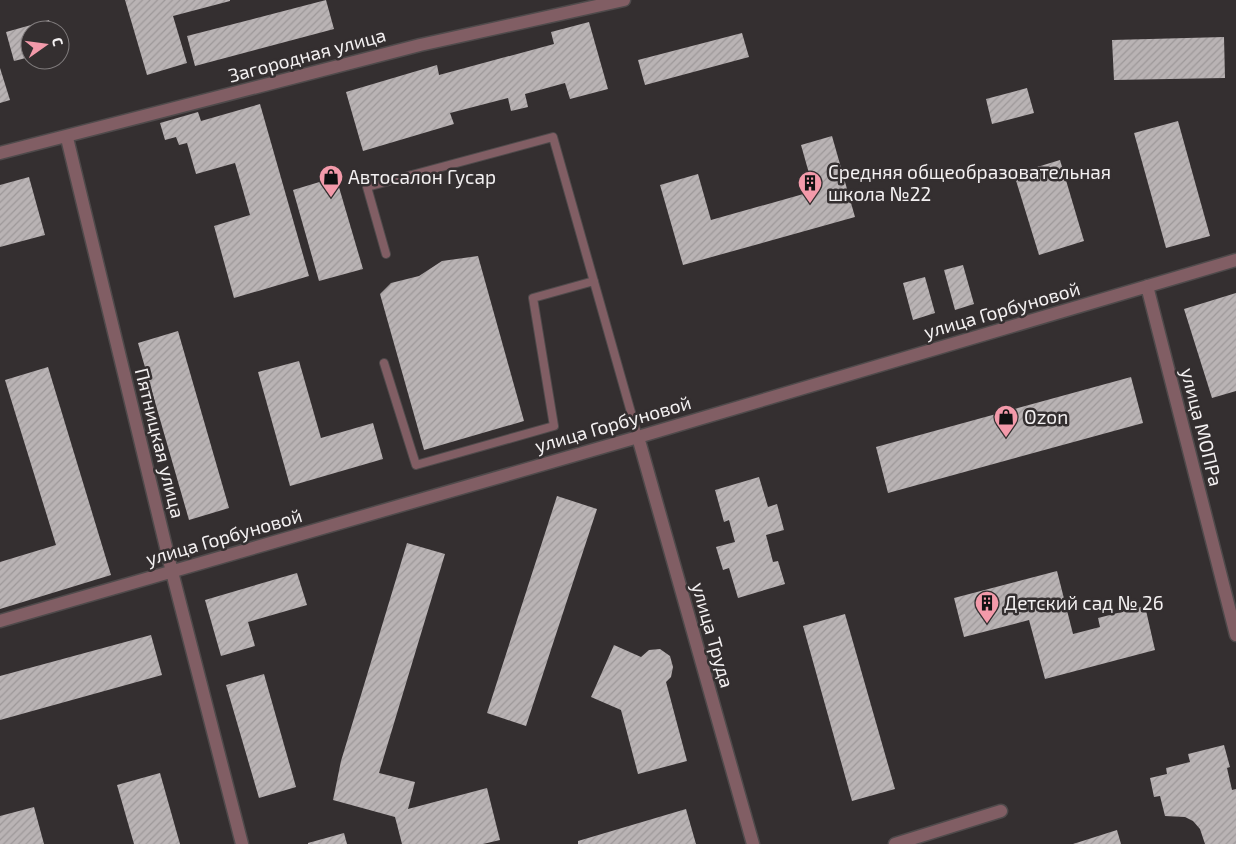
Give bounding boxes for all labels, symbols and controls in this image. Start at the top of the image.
north arrow [20,20,70,70]
street label: Загородная улица [225,22,389,88]
text: С [49,36,67,48]
place label: Средняя общеобразовательная школа №22 [828,160,1111,205]
shop icon: Автосалон Гусар [318,164,344,198]
place label: Автосалон Гусар [348,165,496,189]
building icon: Средняя общеобразовательная школа №22 [797,170,823,204]
street label: улица Горбуновой [921,276,1083,344]
street label: Пятницкая улица [130,365,190,521]
street label: улица МОПРа [1176,365,1228,489]
street label: улица Горбуновой [532,390,694,458]
shop icon: Ozon [993,404,1019,438]
place label: Ozon [1024,405,1068,428]
street label: улица Горбуновой [143,503,305,571]
street label: улица Труда [686,579,740,691]
building icon: Детский сад № 26 [974,590,1000,624]
place label: Детский сад № 26 [1004,591,1164,614]

